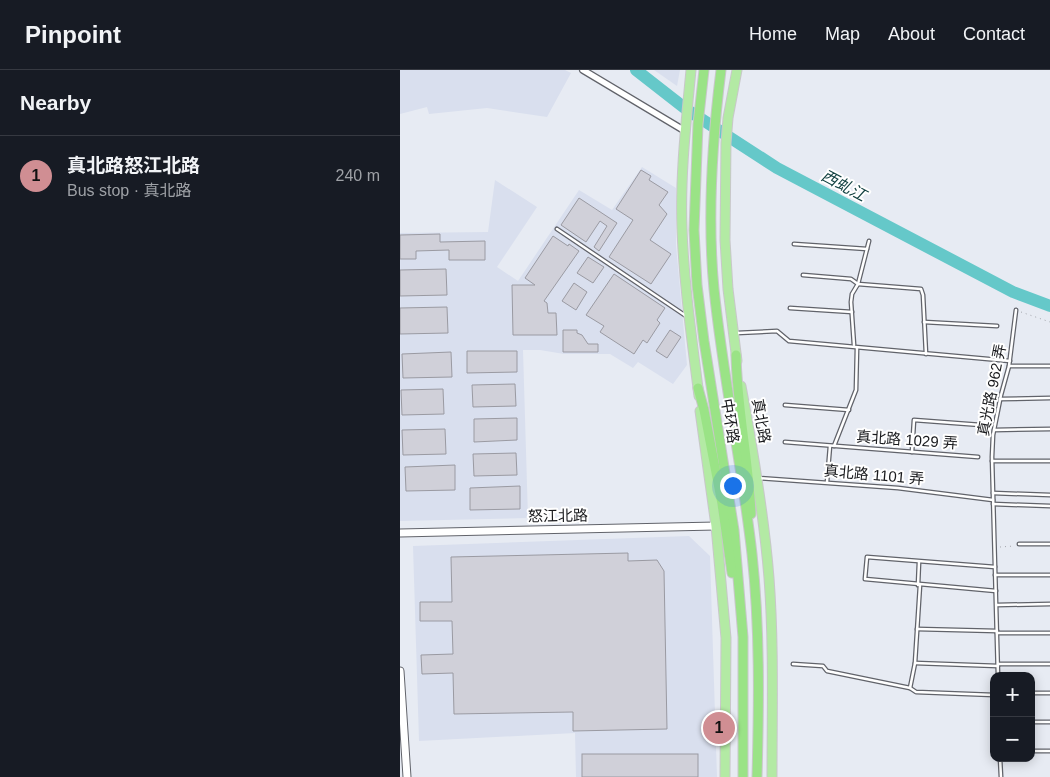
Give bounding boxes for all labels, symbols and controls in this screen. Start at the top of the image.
text: Pinpoint [25,21,121,48]
text: Home [749,24,797,44]
text: Map [825,24,860,44]
text: About [888,24,935,44]
text: Contact [963,24,1025,44]
text: Nearby [20,91,91,114]
text: 真北路怒江北路 [67,155,200,176]
text: 1 [32,167,40,184]
text: 240 m [336,167,380,184]
water label: 西虬江 [819,167,871,205]
text: Bus stop · 真北路 [67,182,191,199]
street label: 真光路 962 弄 [974,342,1009,437]
street label: 中环路 [719,397,742,444]
street label: 真北路 [749,397,774,445]
street label: 真北路 1029 弄 [856,427,958,452]
street label: 真北路 1101 弄 [823,462,925,487]
your location [720,473,746,499]
street label: 怒江北路 [528,506,588,525]
map controls [990,672,1035,762]
button: + [990,672,1035,717]
pin: 1 [703,709,735,747]
button: − [990,717,1035,762]

